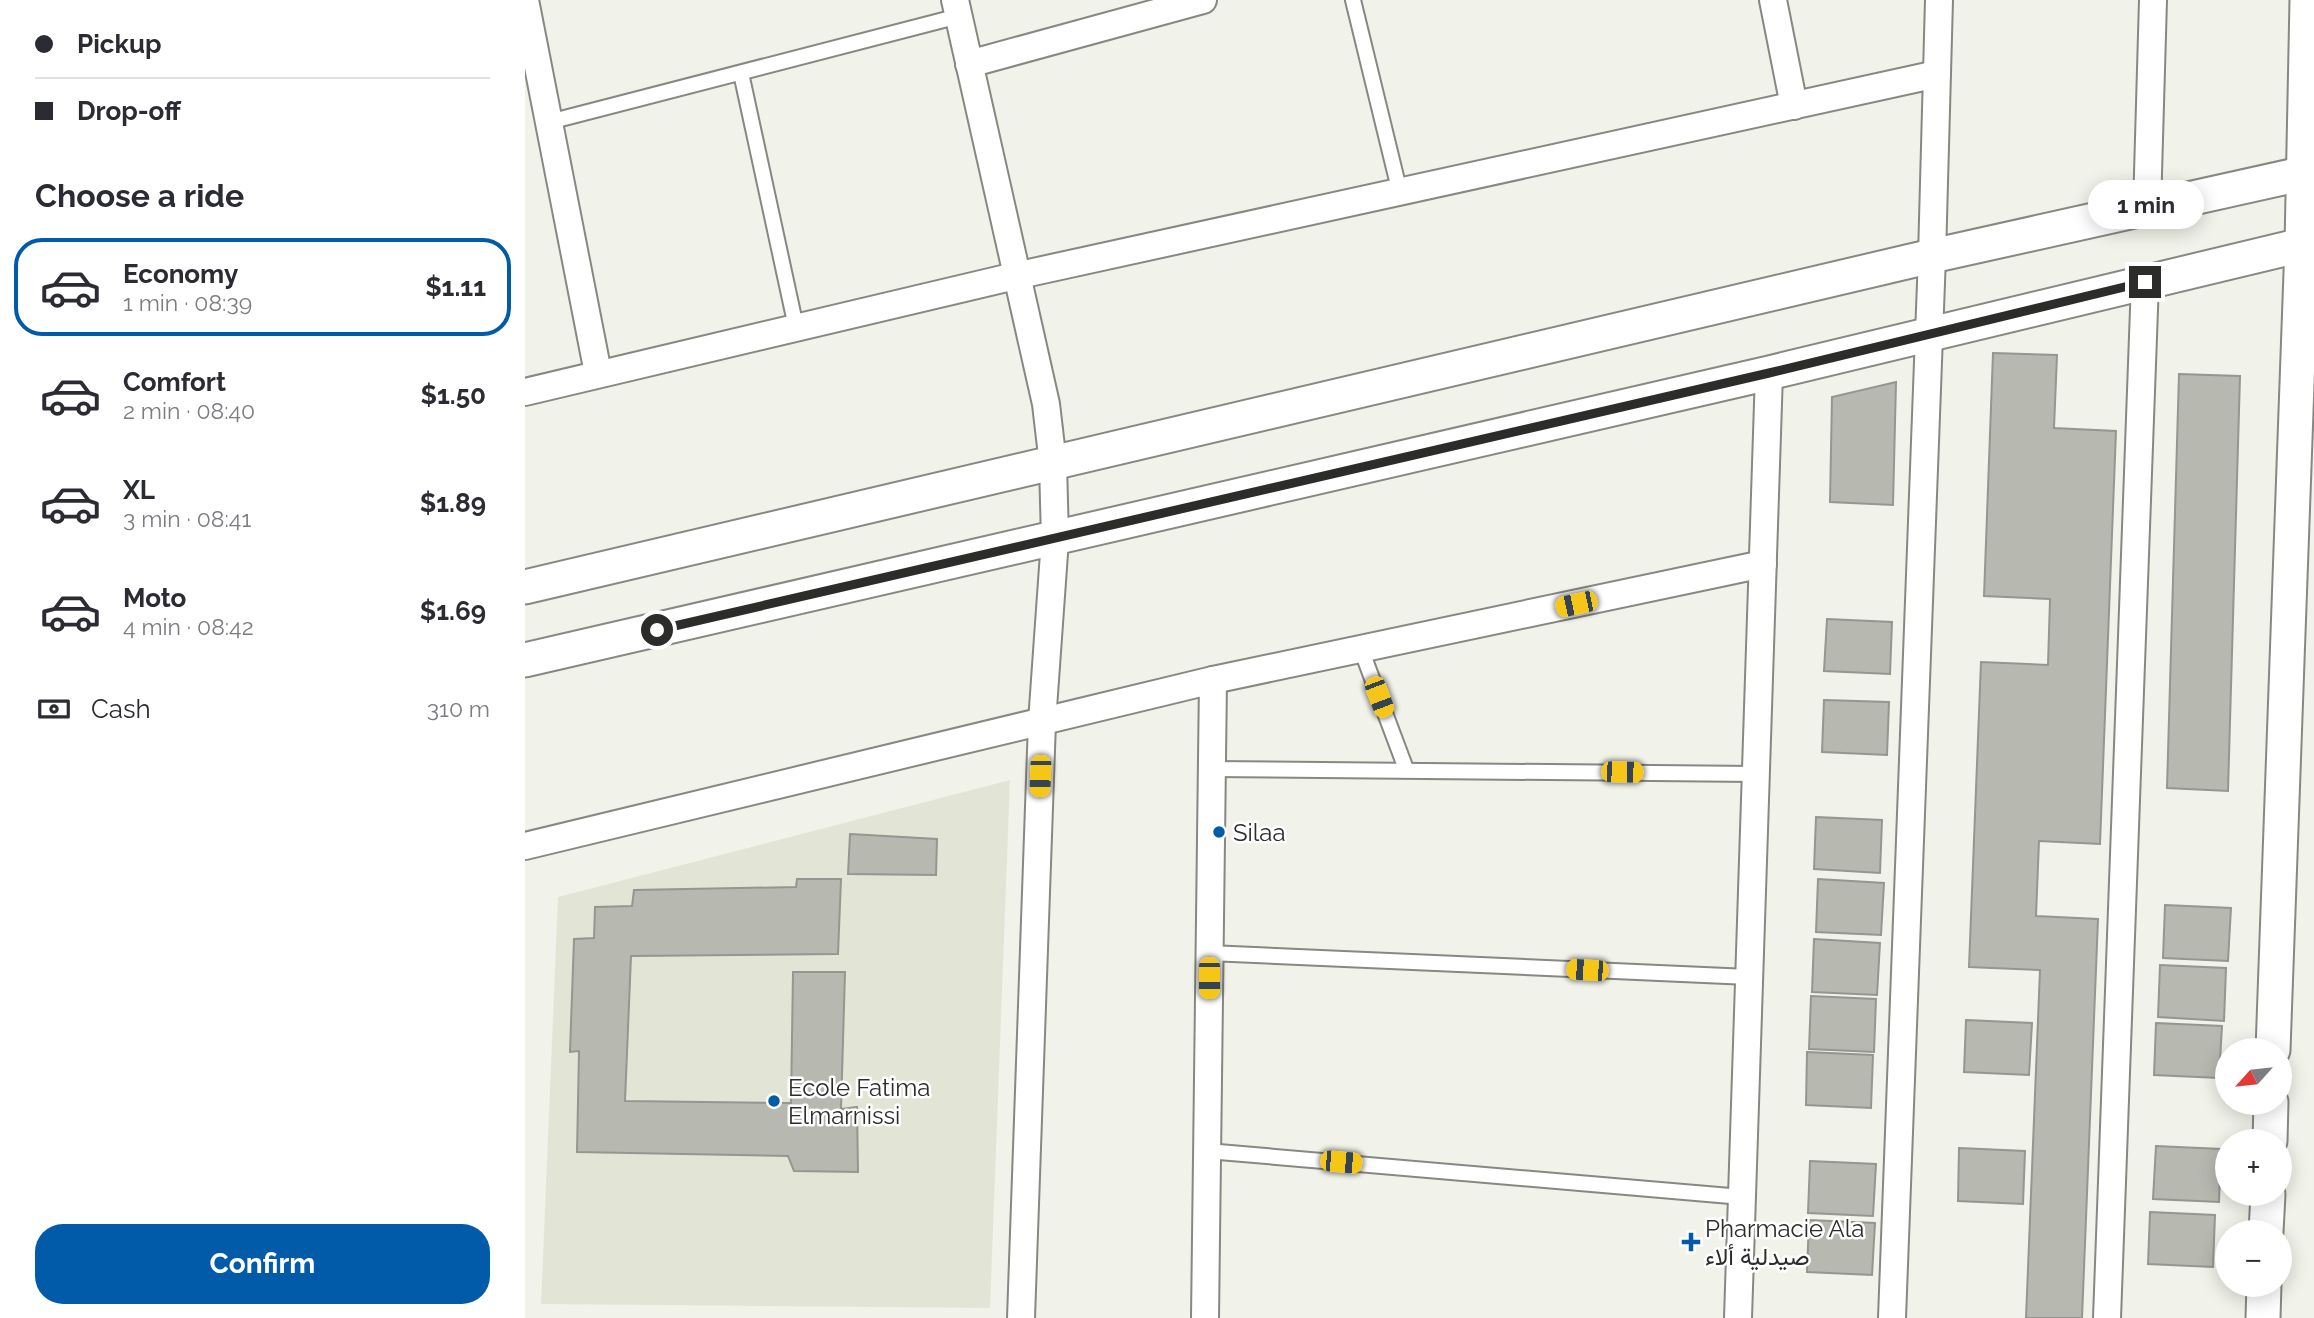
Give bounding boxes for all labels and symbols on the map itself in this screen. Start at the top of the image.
callout: 1 min [2087,180,2203,230]
route end [2129,266,2161,298]
car [1554,589,1599,619]
route start [641,614,673,646]
car [1362,674,1397,720]
car [1029,755,1052,797]
car [1601,761,1644,783]
place label: Silaa [1233,818,1286,847]
marker: Silaa [1211,824,1227,840]
car [1199,957,1220,999]
car [1566,958,1609,982]
north arrow [2215,1038,2293,1115]
place label: Ecole Fatima Elmarnissi [788,1073,930,1130]
marker: Ecole Fatima Elmarnissi [766,1093,782,1109]
car [1320,1150,1363,1174]
place label: Pharmacie Ala صيدلية ألاء [1705,1214,1864,1271]
marker: Pharmacie Ala صيدلية ألاء [1683,1234,1699,1250]

